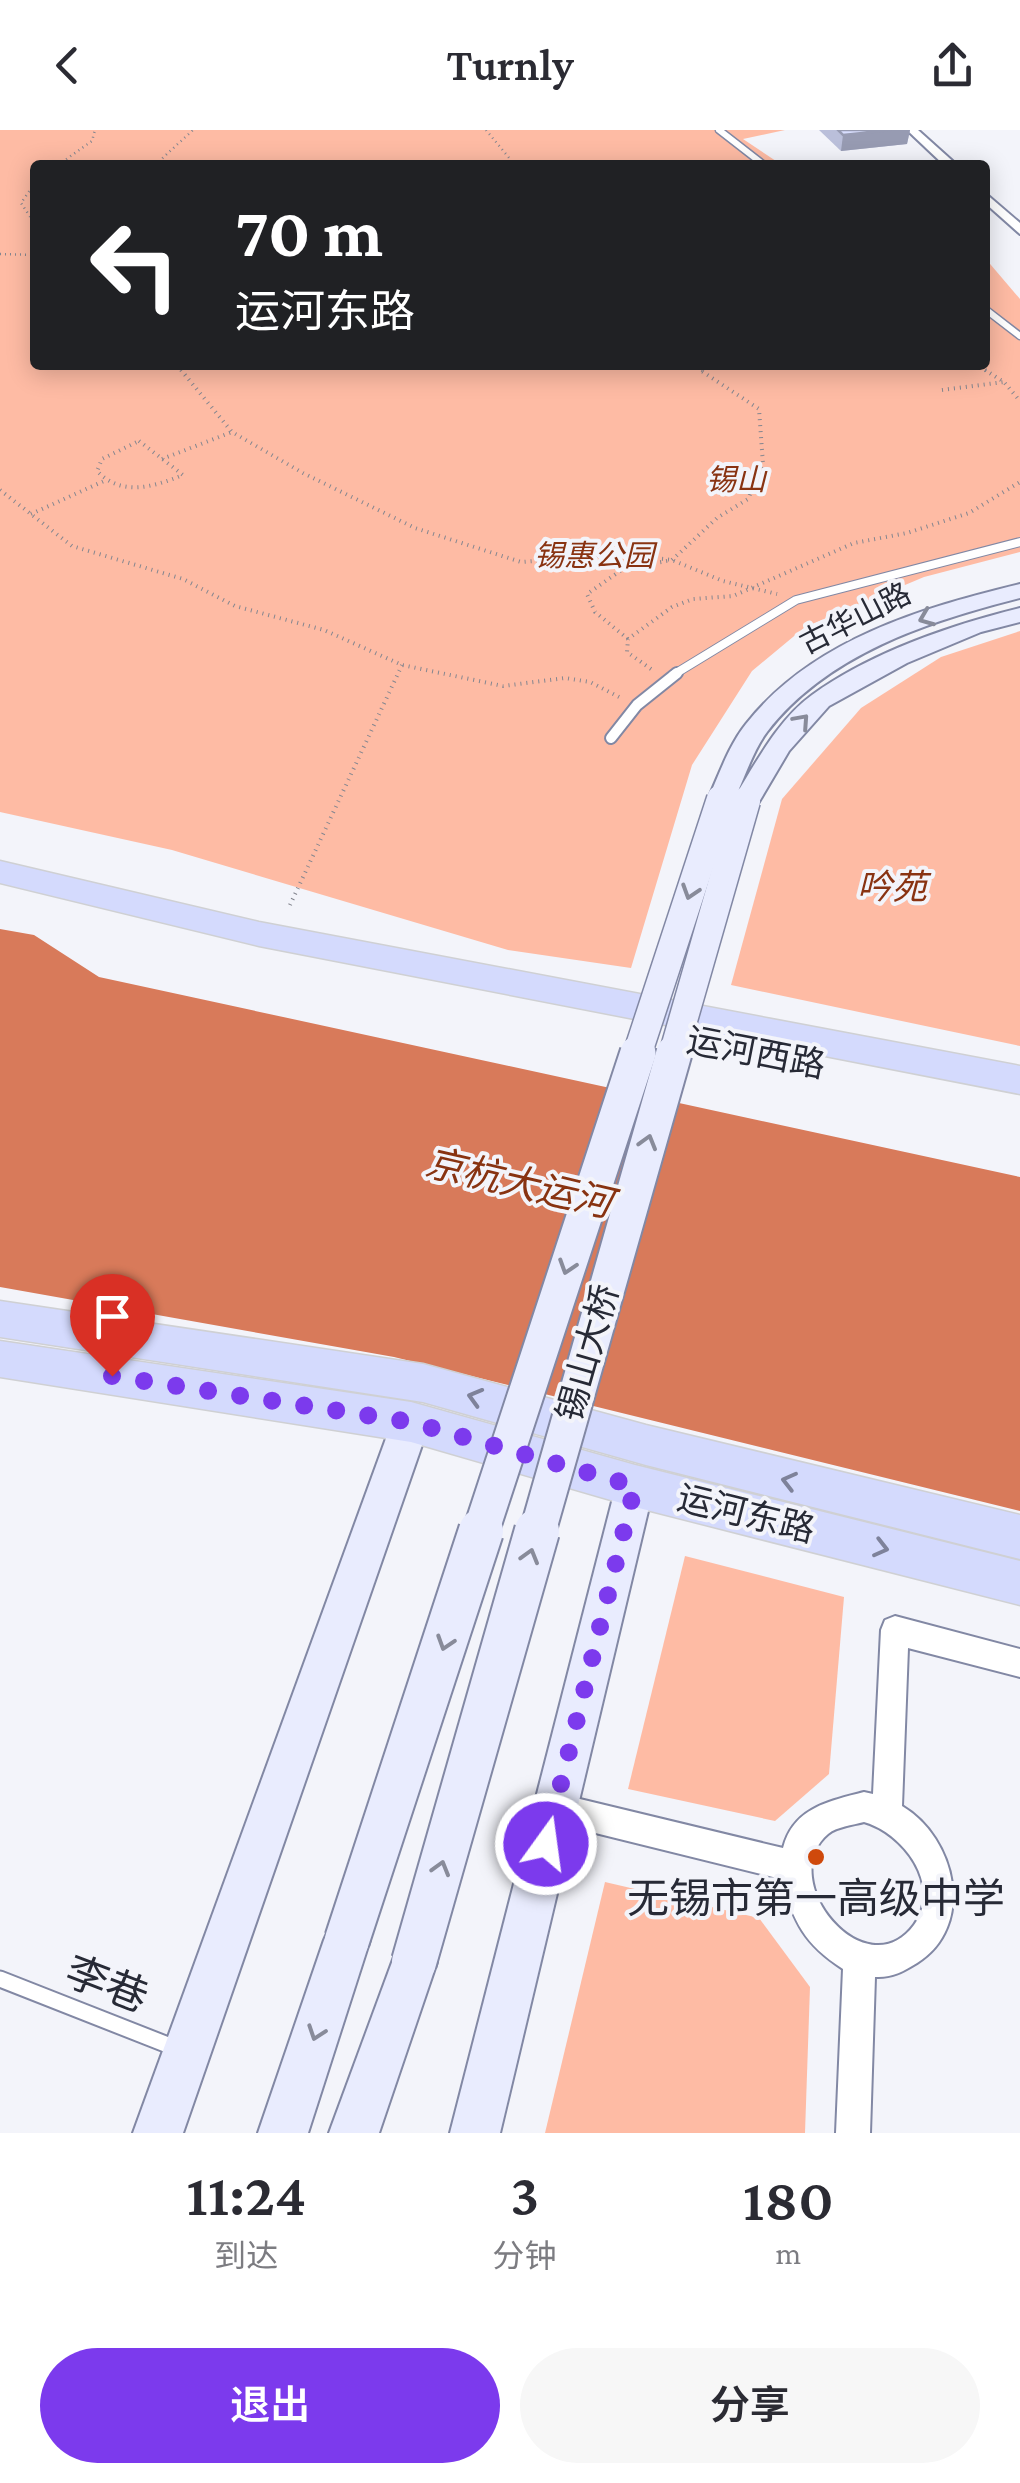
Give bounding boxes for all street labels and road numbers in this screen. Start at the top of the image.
street label: 古华山路 [794,576,916,660]
street label: 运河西路 [684,1021,828,1085]
street label: 锡山大桥 [550,1280,626,1426]
street label: 运河东路 [673,1478,819,1550]
street label: 李巷 [59,1947,155,2021]

